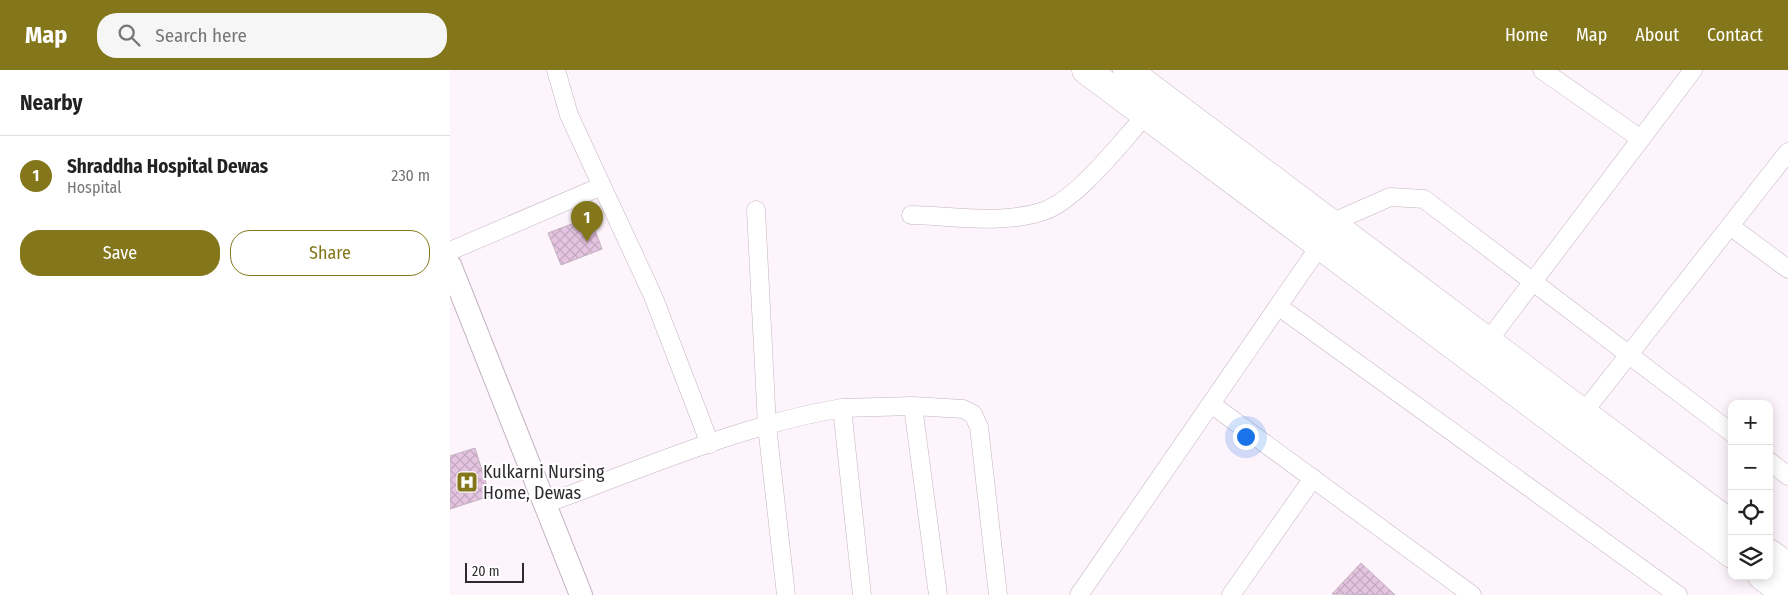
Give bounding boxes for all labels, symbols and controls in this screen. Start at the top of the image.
search box [97,13,447,58]
text: Map [25,21,67,49]
icon: search [115,21,143,49]
text: Search here [155,24,247,47]
text: Home [1505,24,1548,46]
text: Map [1576,24,1607,46]
text: About [1635,24,1679,46]
text: Contact [1707,24,1763,46]
text: Nearby [20,90,82,116]
text: Shraddha Hospital Dewas [67,155,268,178]
text: 1 [33,166,39,185]
text: 230 m [391,166,430,185]
text: Hospital [67,178,122,197]
pin: 1 [571,201,603,242]
button: Save [20,230,220,276]
button: Share [230,230,430,276]
map controls [1728,400,1773,580]
button: + [1728,400,1773,445]
your location [1233,424,1259,450]
button: − [1728,445,1773,490]
place label: Kulkarni Nursing Home, Dewas [483,461,605,504]
hospital icon: Kulkarni Nursing Home, Dewas [455,470,479,494]
button: locate [1728,490,1773,535]
button: layers [1728,535,1773,580]
scale bar [465,560,524,583]
text: 20 m [472,563,500,580]

